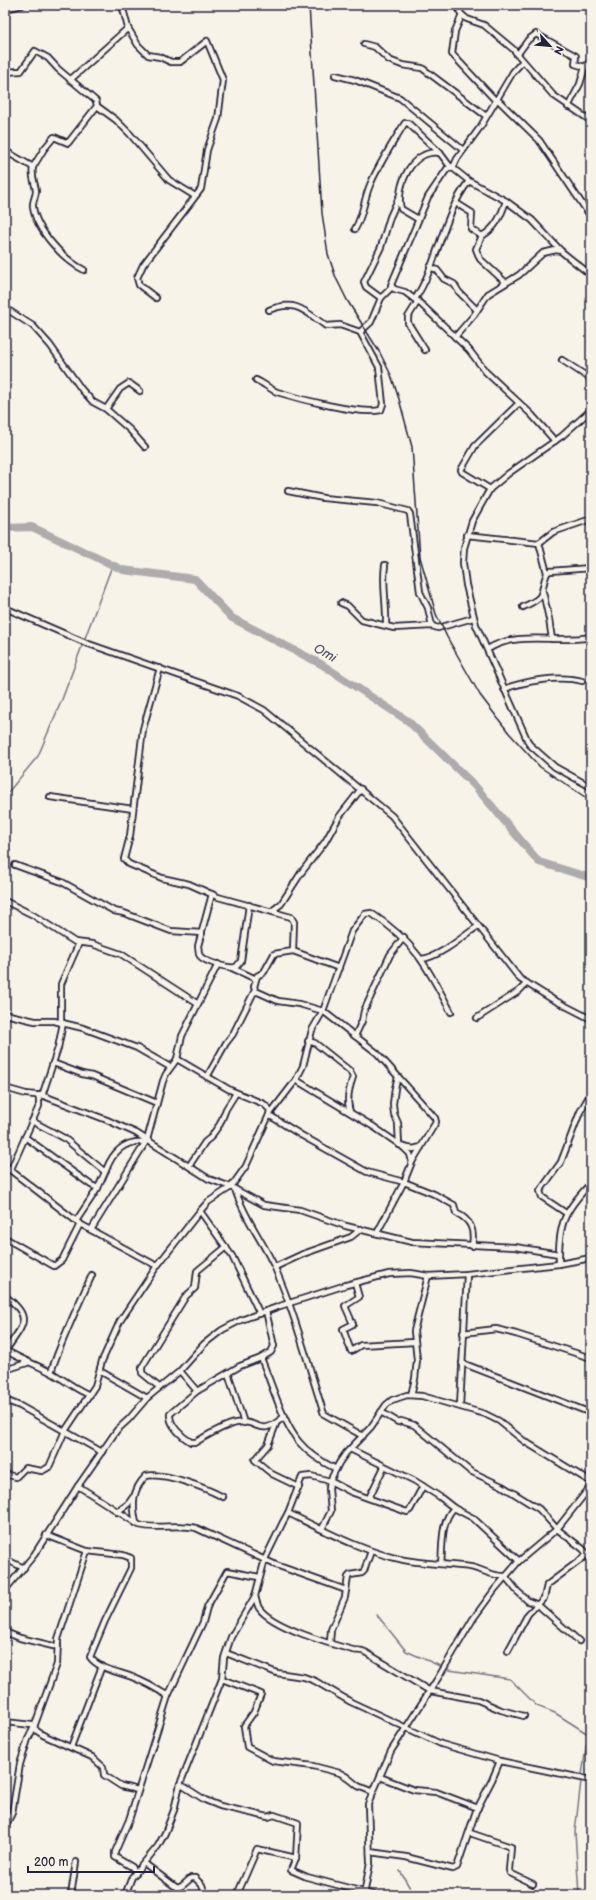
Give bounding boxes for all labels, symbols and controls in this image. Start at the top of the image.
north arrow [530,26,570,66]
text: N [551,44,566,57]
water label: Omi [311,640,340,666]
scale bar [28,1848,154,1874]
text: 200 m [34,1855,68,1870]

